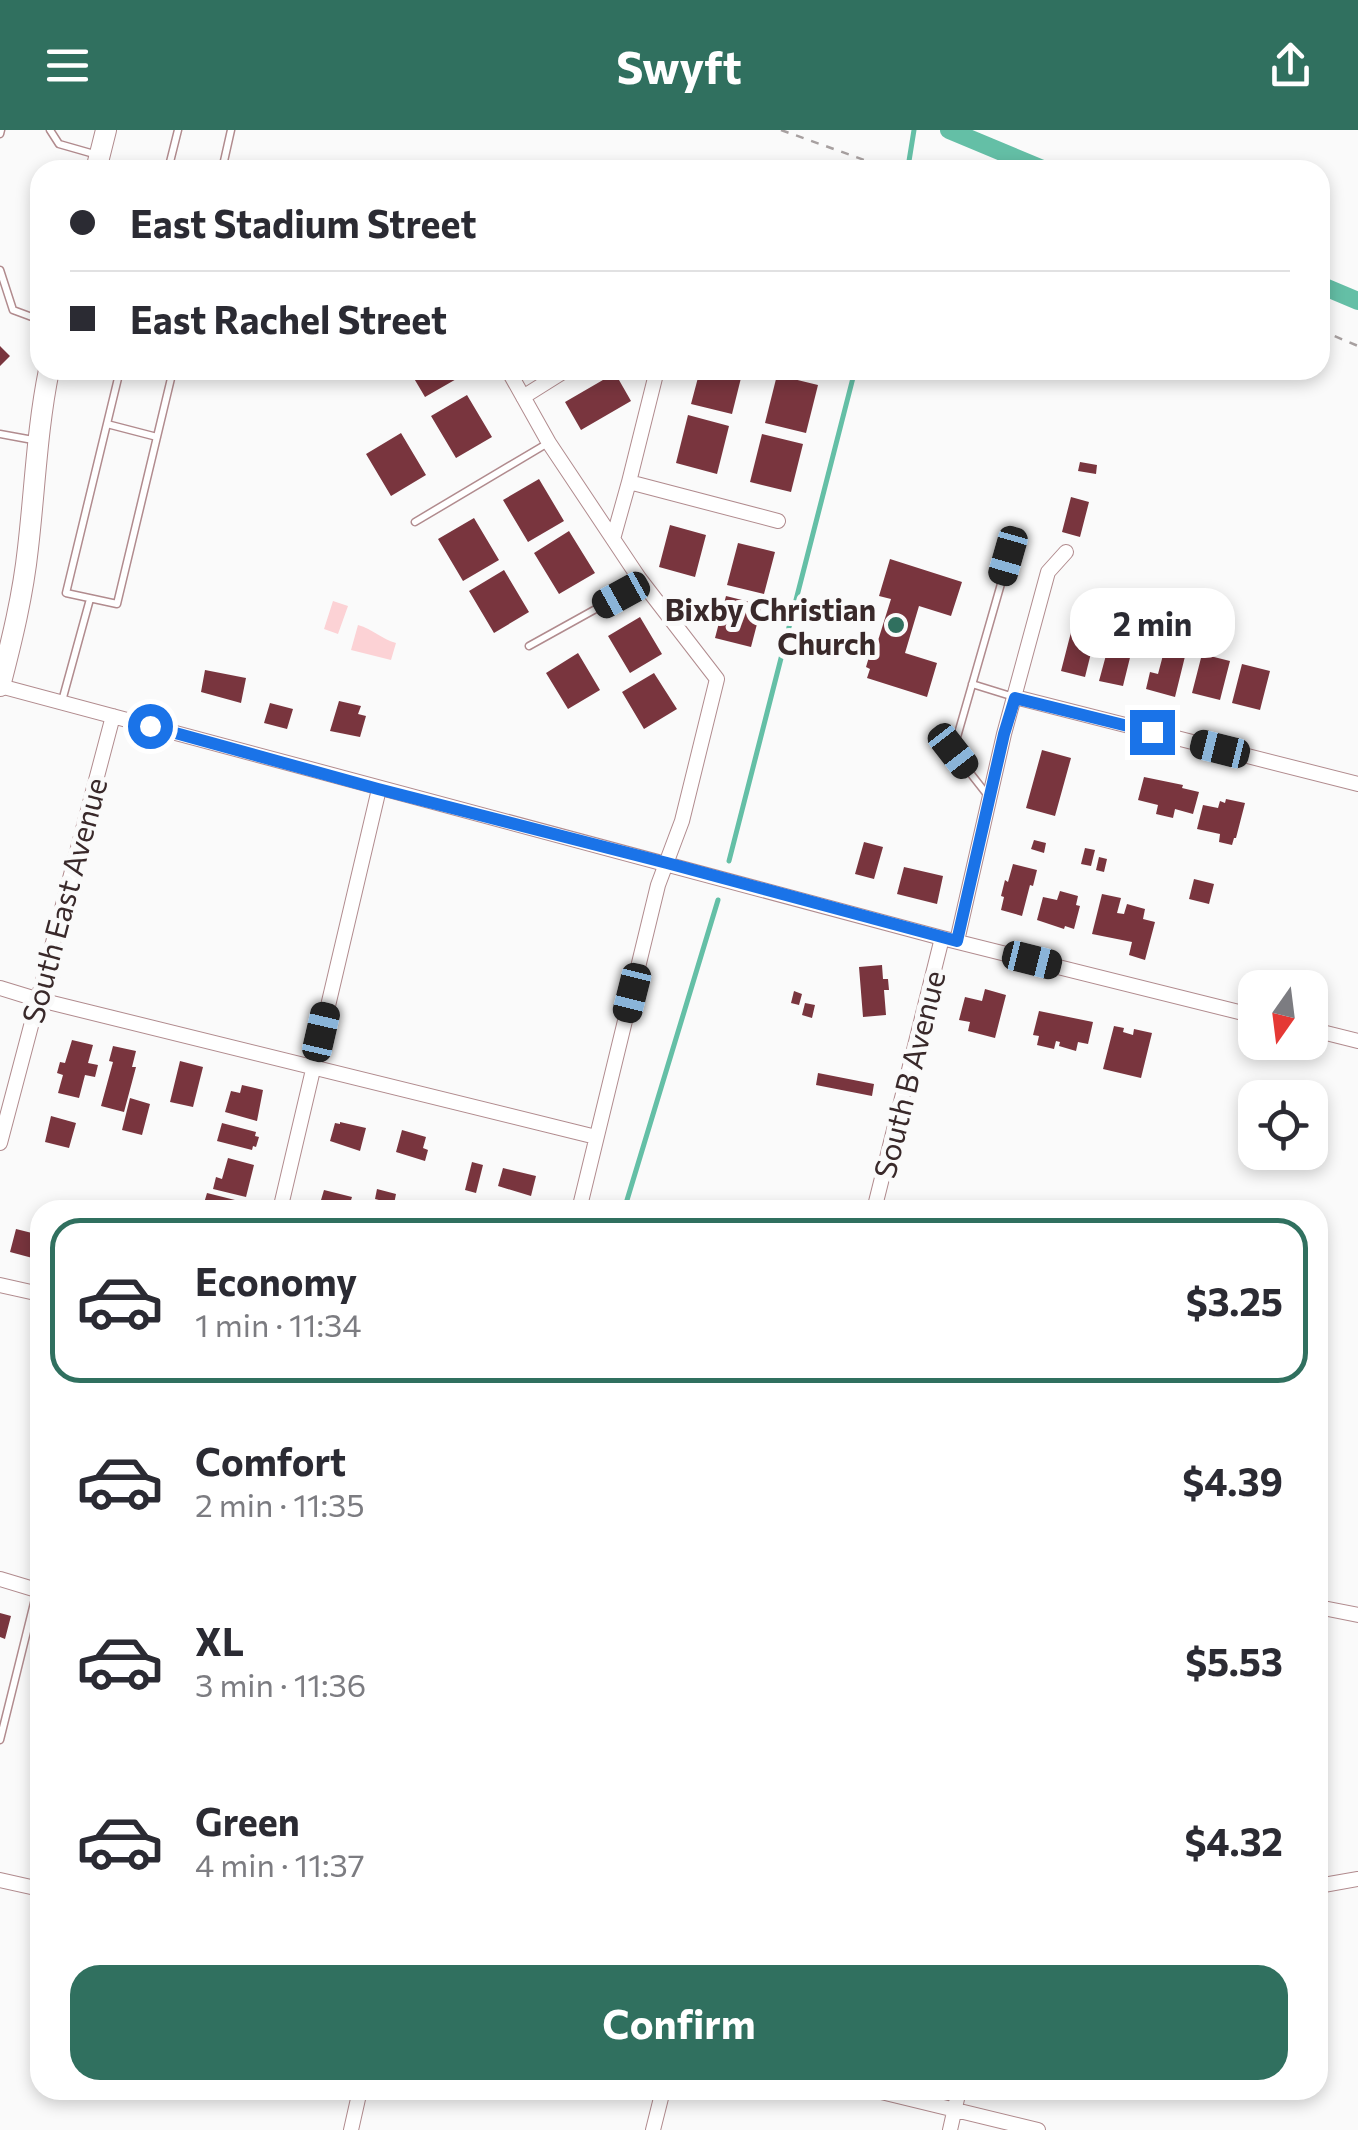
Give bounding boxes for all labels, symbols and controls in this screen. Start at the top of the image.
icon: menu [40,38,95,93]
text: Swyft [616,38,742,93]
icon: share [1263,38,1318,93]
text: East Stadium Street [130,199,476,246]
text: East Rachel Street [130,295,447,342]
car [985,523,1031,589]
car [587,567,655,623]
callout: 2 min [1070,587,1234,657]
place label: Bixby Christian Church [665,590,876,661]
text: 2 min [1113,603,1192,643]
marker: Bixby Christian Church [885,614,907,636]
route start [128,704,173,749]
route end [1130,710,1175,755]
car [923,718,983,784]
car [1187,727,1253,771]
street label: South East Avenue [12,773,114,1027]
car [999,938,1065,982]
car [610,960,654,1026]
street label: South B Avenue [864,966,952,1182]
north arrow [1238,970,1328,1060]
map controls [1238,970,1328,1170]
car [300,999,342,1065]
button: locate [1238,1080,1328,1170]
icon: car [75,1256,165,1346]
text: Economy [195,1257,357,1304]
text: $3.25 [1186,1277,1283,1324]
text: 1 min · 11:34 [195,1304,361,1344]
icon: car [75,1436,165,1526]
text: Comfort [195,1437,346,1484]
text: $4.39 [1182,1457,1283,1504]
text: 2 min · 11:35 [195,1484,365,1524]
icon: car [75,1616,165,1706]
text: XL [195,1617,244,1664]
text: $5.53 [1185,1637,1283,1684]
text: 3 min · 11:36 [195,1664,366,1704]
icon: car [75,1796,165,1886]
text: Green [195,1797,300,1844]
text: $4.32 [1184,1817,1283,1864]
text: 4 min · 11:37 [195,1844,365,1884]
button: Confirm [70,1965,1288,2080]

